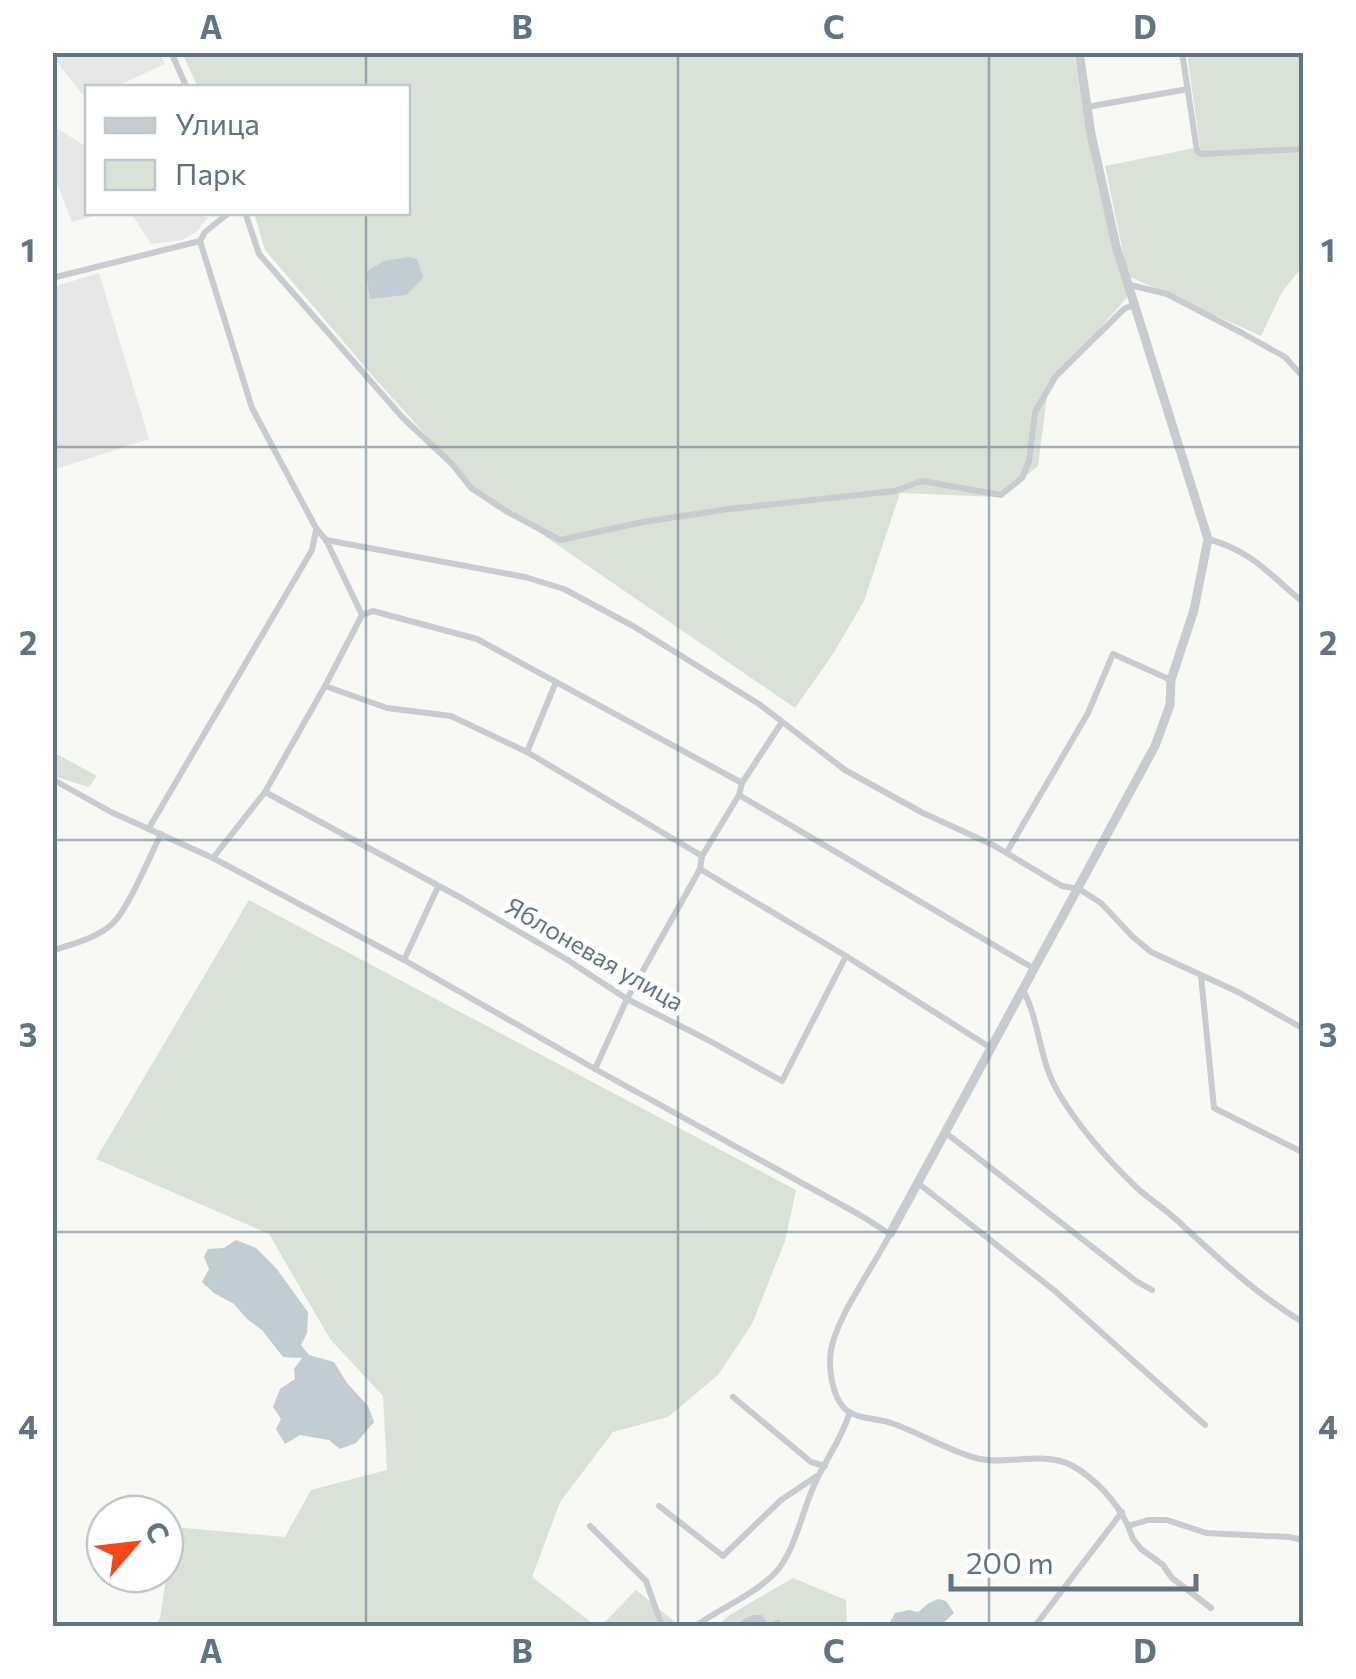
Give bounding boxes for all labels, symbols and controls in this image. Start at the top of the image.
text: A [200,6,223,46]
text: B [511,6,533,46]
text: C [823,6,845,46]
text: D [1133,6,1157,46]
legend [85,85,410,215]
text: Улица [175,104,260,141]
text: Парк [175,154,247,191]
text: 1 [21,229,35,269]
text: 1 [1321,229,1335,269]
text: 2 [19,622,37,662]
text: 2 [1319,622,1337,662]
street label: Яблоневая улица [500,890,690,1016]
text: 3 [19,1014,37,1054]
text: 3 [1319,1014,1337,1054]
text: 4 [18,1406,38,1446]
text: 4 [1318,1406,1338,1446]
north arrow [85,1494,185,1594]
text: С [138,1515,177,1548]
scale bar [951,1529,1196,1591]
text: 200 m [966,1543,1054,1580]
text: A [200,1630,223,1670]
text: B [511,1630,533,1670]
text: C [823,1630,845,1670]
text: D [1133,1630,1157,1670]

